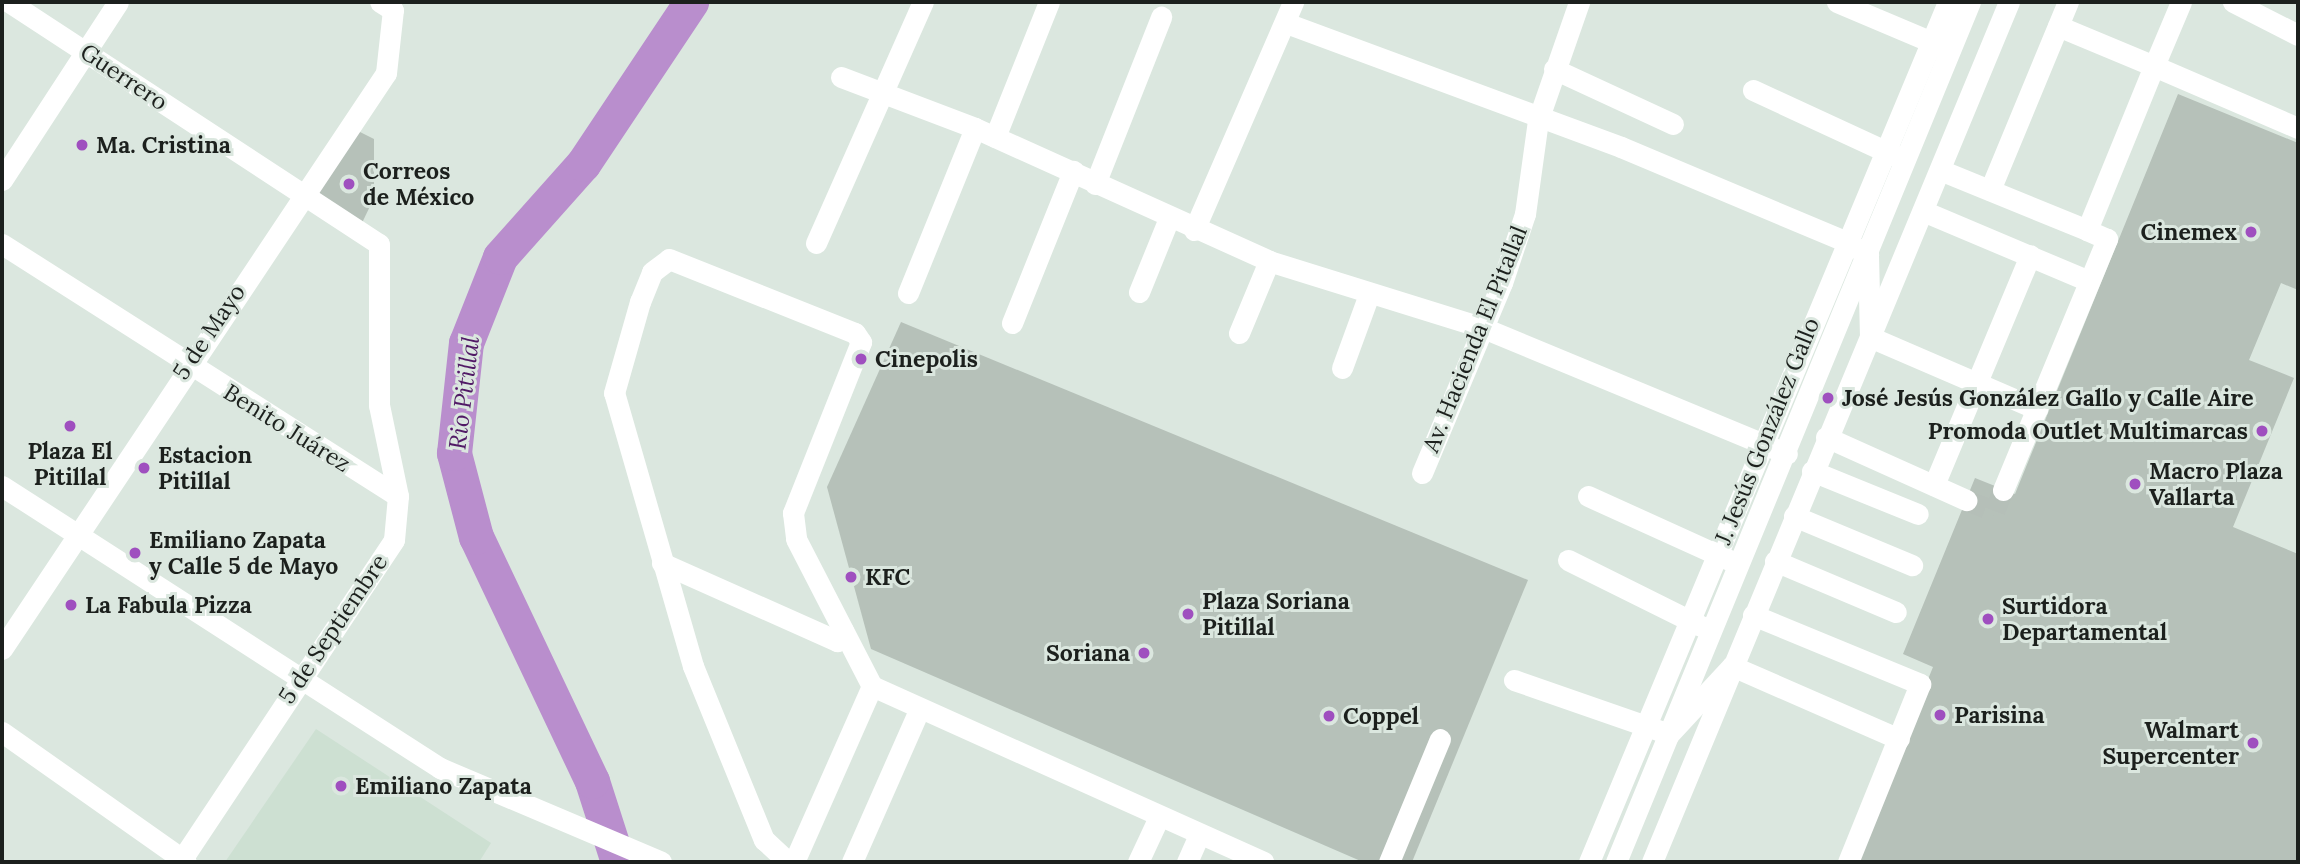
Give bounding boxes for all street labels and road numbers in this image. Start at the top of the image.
street label: Guerrero [75,38,173,116]
street label: Av. Hacienda El Pitallal [1417,222,1533,456]
street label: 5 de Mayo [167,279,251,385]
street label: J. Jesús González Gallo [1709,314,1825,548]
street label: Benito Juárez [219,378,355,478]
street label: 5 de Septiembre [273,549,393,709]

